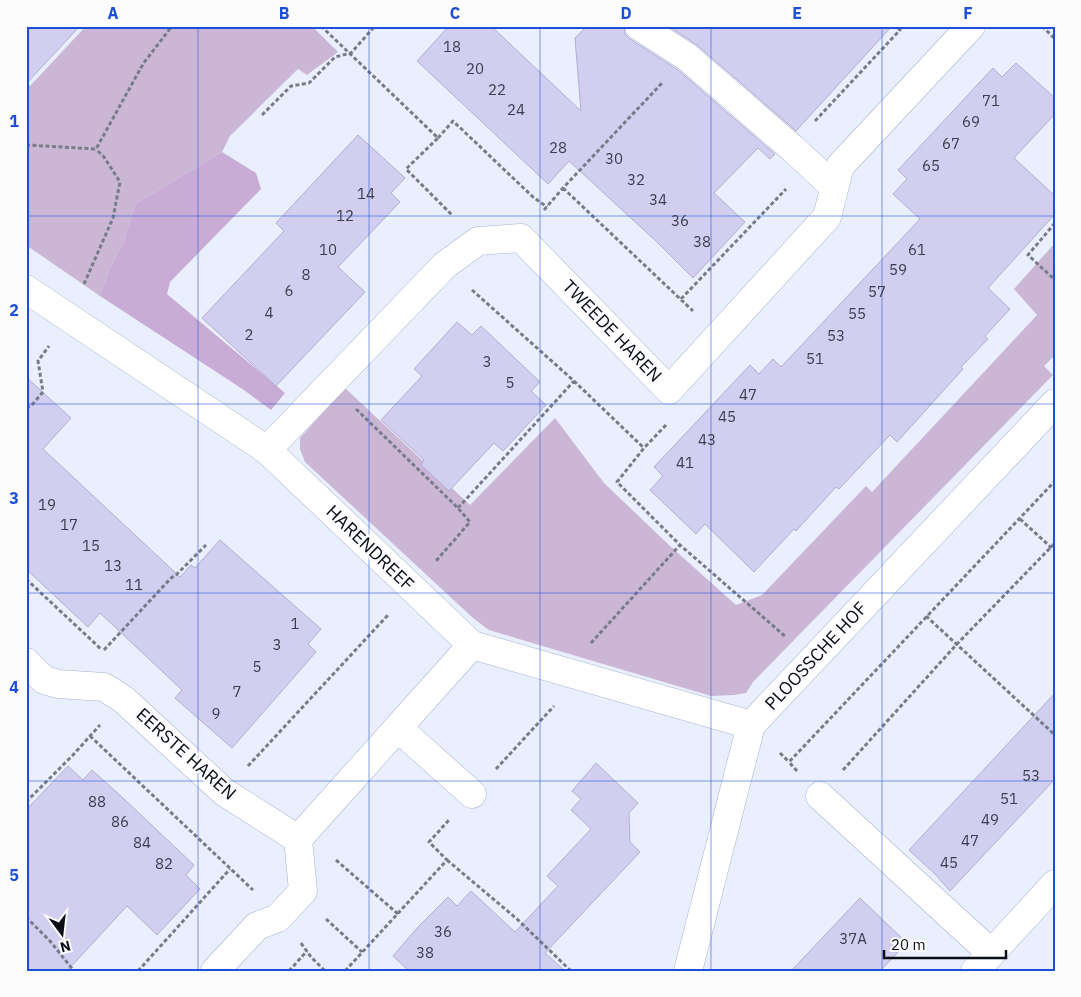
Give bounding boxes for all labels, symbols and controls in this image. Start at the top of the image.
text: A [108,3,119,23]
text: B [279,3,290,23]
text: C [450,3,460,23]
text: D [620,3,632,23]
text: E [792,3,802,23]
text: F [963,3,973,23]
house number: 18 [443,37,461,56]
house number: 20 [466,59,484,78]
house number: 22 [488,80,506,99]
house number: 71 [982,91,1000,110]
house number: 24 [507,100,525,119]
text: 1 [9,111,19,131]
house number: 69 [962,112,980,131]
house number: 67 [942,134,960,153]
house number: 28 [549,138,567,157]
house number: 30 [605,149,623,168]
house number: 65 [922,156,940,175]
house number: 32 [627,170,645,189]
house number: 14 [357,184,375,203]
house number: 34 [649,190,667,209]
house number: 12 [336,206,354,225]
house number: 36 [671,211,689,230]
house number: 38 [693,232,711,251]
house number: 10 [319,240,337,259]
house number: 61 [908,240,926,259]
house number: 59 [889,260,907,279]
house number: 8 [301,265,311,284]
street label: TWEEDE HAREN [558,275,667,387]
house number: 6 [284,281,294,300]
house number: 57 [868,282,886,301]
text: 2 [9,300,19,320]
house number: 4 [264,303,274,322]
house number: 55 [848,304,866,323]
house number: 2 [244,325,254,344]
house number: 53 [827,326,845,345]
house number: 51 [806,349,824,368]
house number: 3 [482,352,492,371]
house number: 5 [505,373,515,392]
house number: 47 [739,385,757,404]
house number: 45 [718,407,736,426]
house number: 43 [698,430,716,449]
house number: 41 [676,453,694,472]
text: 3 [9,488,19,508]
house number: 19 [38,495,56,514]
street label: HARENDREEF [321,500,419,595]
house number: 17 [60,515,78,534]
house number: 15 [82,536,100,555]
house number: 13 [104,556,122,575]
house number: 11 [125,575,143,594]
street label: PLOOSSCHE HOF [760,597,872,715]
house number: 1 [290,614,300,633]
house number: 3 [272,635,282,654]
house number: 5 [252,657,262,676]
text: 4 [9,677,19,697]
house number: 7 [232,682,242,701]
street label: EERSTE HAREN [132,703,241,805]
house number: 9 [211,704,221,723]
house number: 53 [1022,766,1040,785]
house number: 51 [1000,789,1018,808]
house number: 88 [88,792,106,811]
house number: 49 [981,810,999,829]
house number: 86 [111,812,129,831]
house number: 47 [961,831,979,850]
house number: 84 [133,833,151,852]
house number: 45 [940,853,958,872]
house number: 82 [155,854,173,873]
text: 5 [9,865,19,885]
north arrow [38,910,88,960]
house number: 36 [434,922,452,941]
scale bar [884,927,1006,959]
house number: 37A [839,929,867,948]
text: 20 m [891,935,926,954]
text: N [58,937,73,957]
house number: 38 [416,943,434,962]

